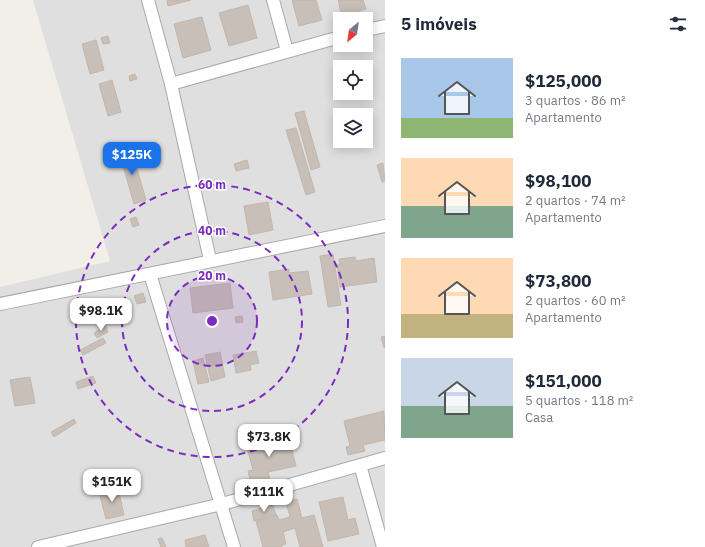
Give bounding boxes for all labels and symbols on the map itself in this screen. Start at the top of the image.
north arrow [333,12,373,52]
pin: $125K [104,142,160,176]
text: 60 m [198,177,226,192]
text: 40 m [198,223,226,238]
text: 20 m [198,268,226,283]
pin: $98.1K [68,298,134,332]
centre of rings [205,314,219,328]
pin: $73.8K [236,424,302,458]
pin: $151K [84,469,140,503]
pin: $111K [236,479,292,513]

